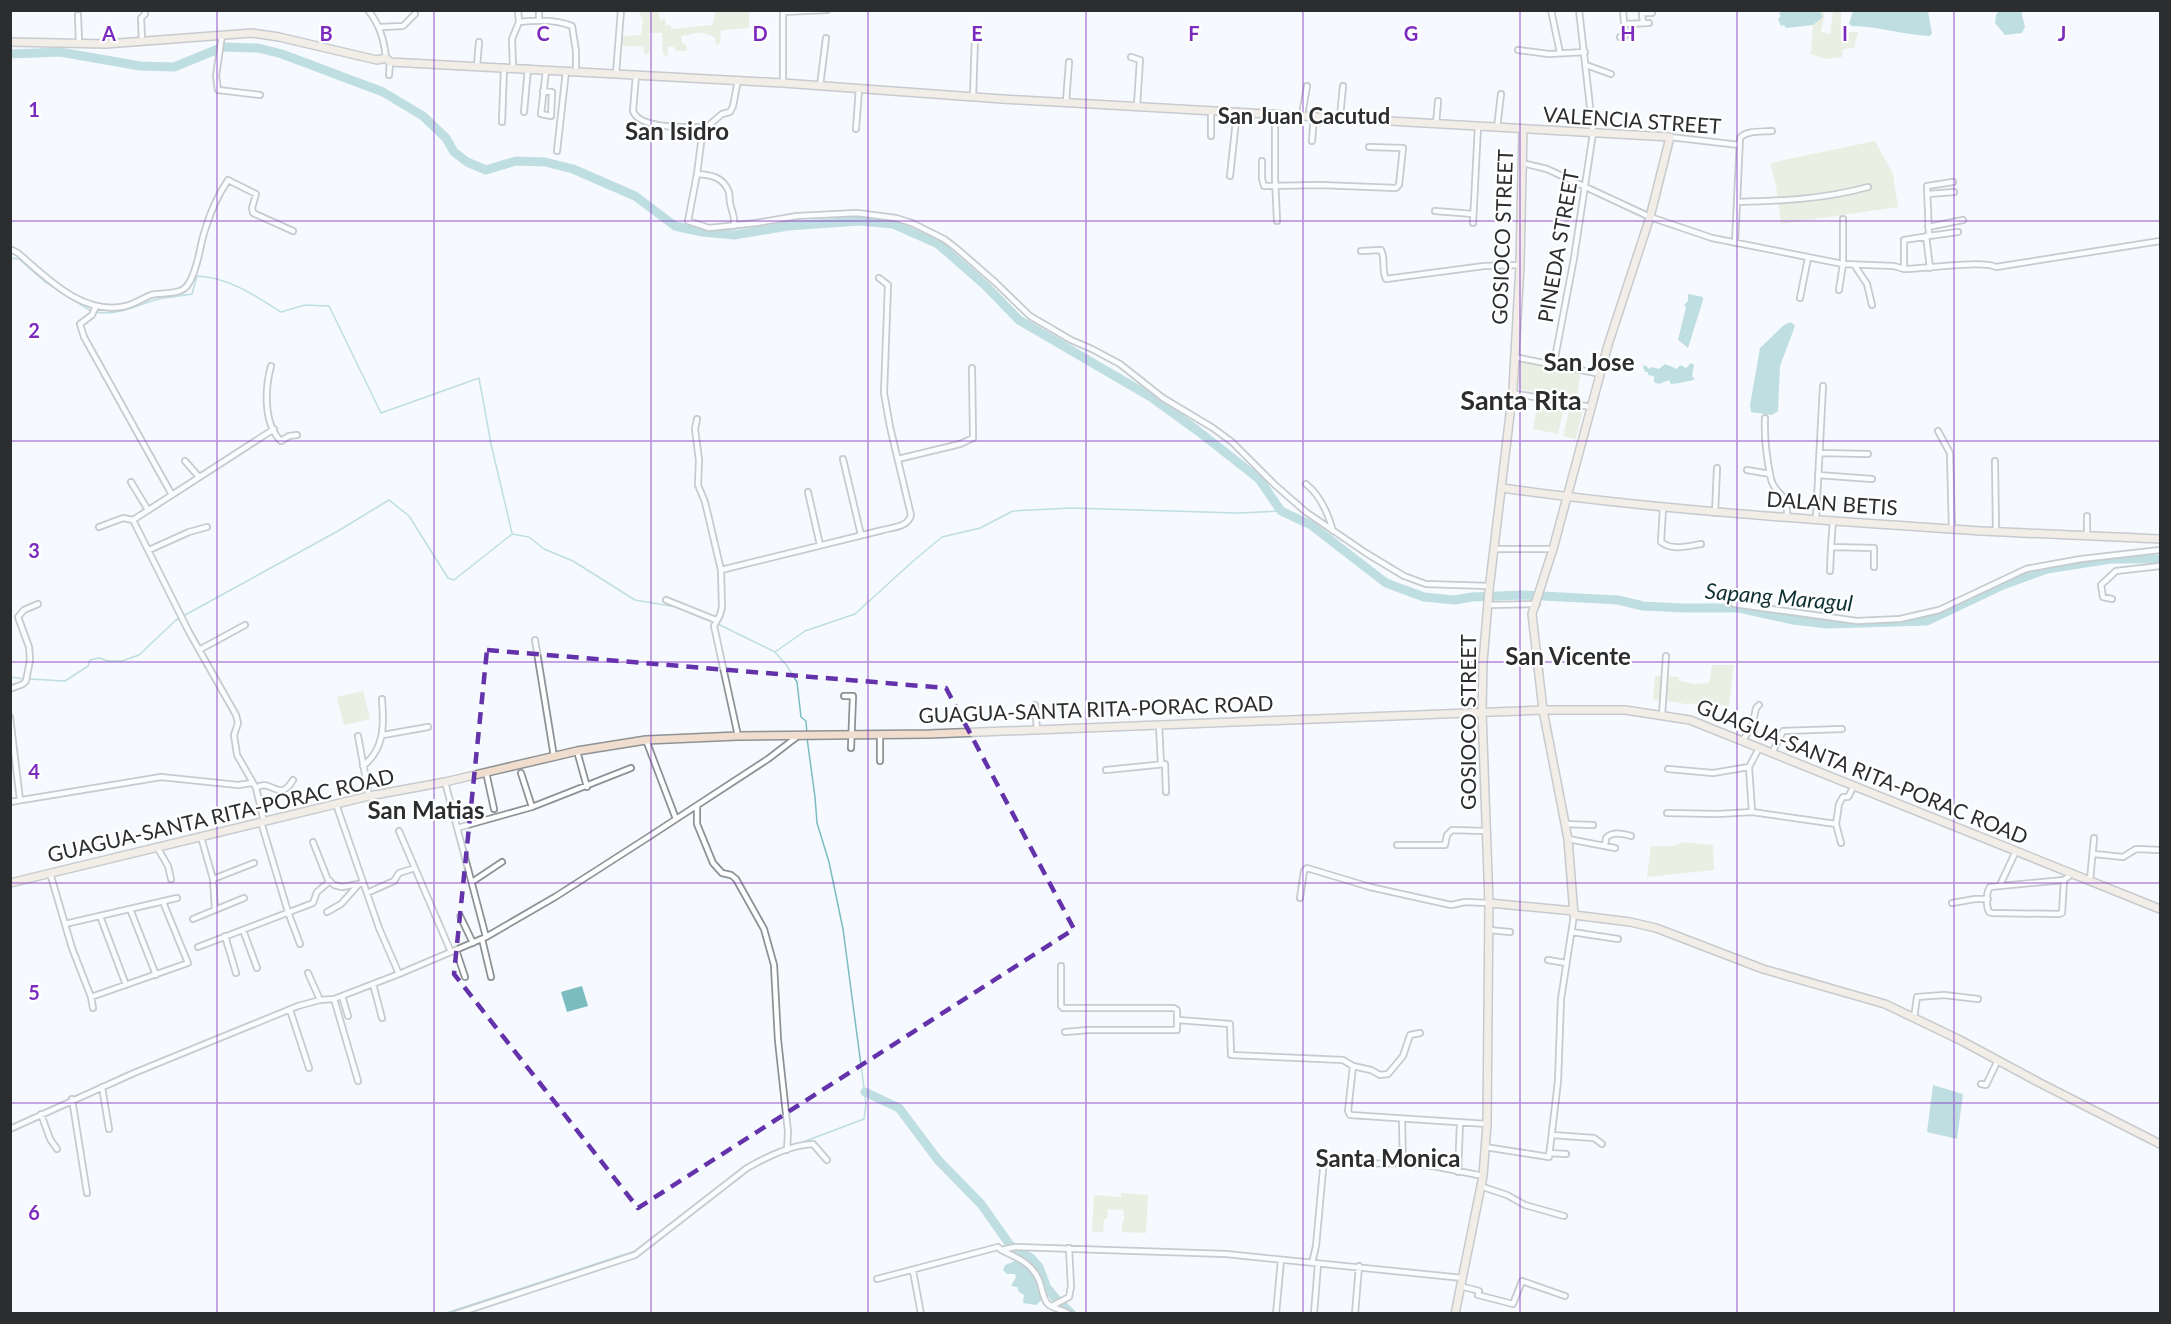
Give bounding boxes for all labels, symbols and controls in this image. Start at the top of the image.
text: A [101,21,116,45]
text: B [319,21,333,45]
text: C [536,21,550,45]
text: D [752,21,768,45]
text: E [971,21,983,45]
text: F [1188,21,1200,45]
text: G [1404,21,1418,45]
text: H [1620,21,1636,45]
text: I [1842,21,1848,45]
text: J [2058,21,2066,45]
text: 1 [28,97,40,121]
street label: VALENCIA STREET [1542,101,1723,138]
district label: San Juan Cacutud [1218,102,1390,129]
district label: San Isidro [625,116,729,145]
street label: GOSIOCO STREET [1486,148,1517,325]
street label: PINEDA STREET [1532,167,1583,324]
text: 2 [28,318,40,342]
district label: San Jose [1544,347,1635,376]
district label: Santa Rita [1460,383,1582,416]
street label: DALAN BETIS [1766,485,1899,520]
text: 3 [28,538,40,562]
water label: Sapang Maragul [1704,577,1854,616]
street label: GOSIOCO STREET [1455,634,1480,810]
district label: San Vicente [1505,641,1631,670]
street label: GUAGUA-SANTA RITA-PORAC ROAD [918,690,1274,727]
street label: GUAGUA-SANTA RITA-PORAC ROAD [1693,692,2032,849]
text: 4 [28,759,40,783]
street label: GUAGUA-SANTA RITA-PORAC ROAD [45,762,397,867]
district label: San Matias [367,795,485,824]
text: 5 [28,980,40,1004]
district label: Santa Monica [1316,1143,1460,1172]
text: 6 [28,1200,40,1224]

